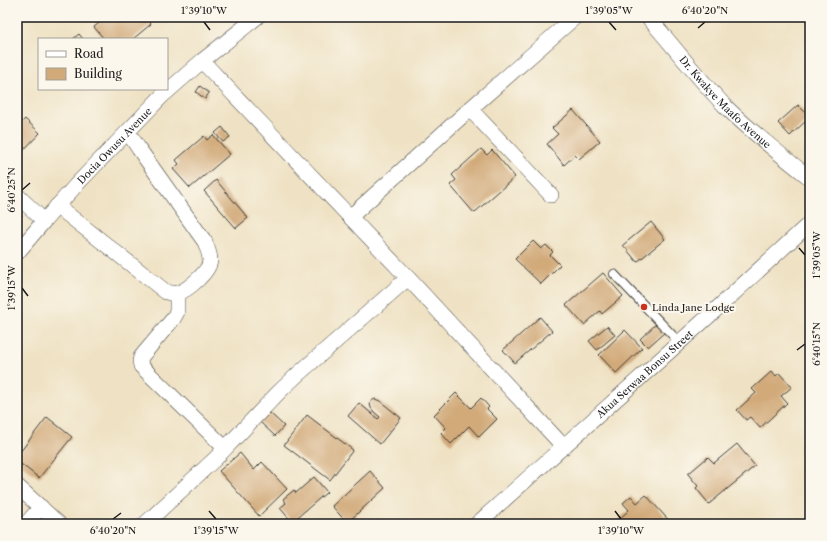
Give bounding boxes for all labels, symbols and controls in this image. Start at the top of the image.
text: 1°39'10"W [181,4,228,17]
text: 1°39'05"W [585,4,634,17]
text: 6°40'20"N [682,4,728,17]
legend [38,38,168,90]
text: Road [74,46,104,61]
street label: Dr. Kwakye Maafo Avenue [677,53,774,151]
text: Building [74,66,122,81]
street label: Docia Owusu Avenue [74,104,154,187]
text: 6°40'25"N [5,167,18,213]
text: 1°39'05"W [810,230,823,279]
text: 1°39'15"W [5,264,18,311]
place label: Linda Jane Lodge [652,301,735,314]
marker: Linda Jane Lodge [639,302,649,312]
text: 6°40'15"N [810,322,823,366]
street label: Akua Serwaa Bonsu Street [593,327,696,421]
text: 6°40'20"N [90,524,136,537]
text: 1°39'15"W [193,524,240,537]
text: 1°39'10"W [598,524,645,537]

